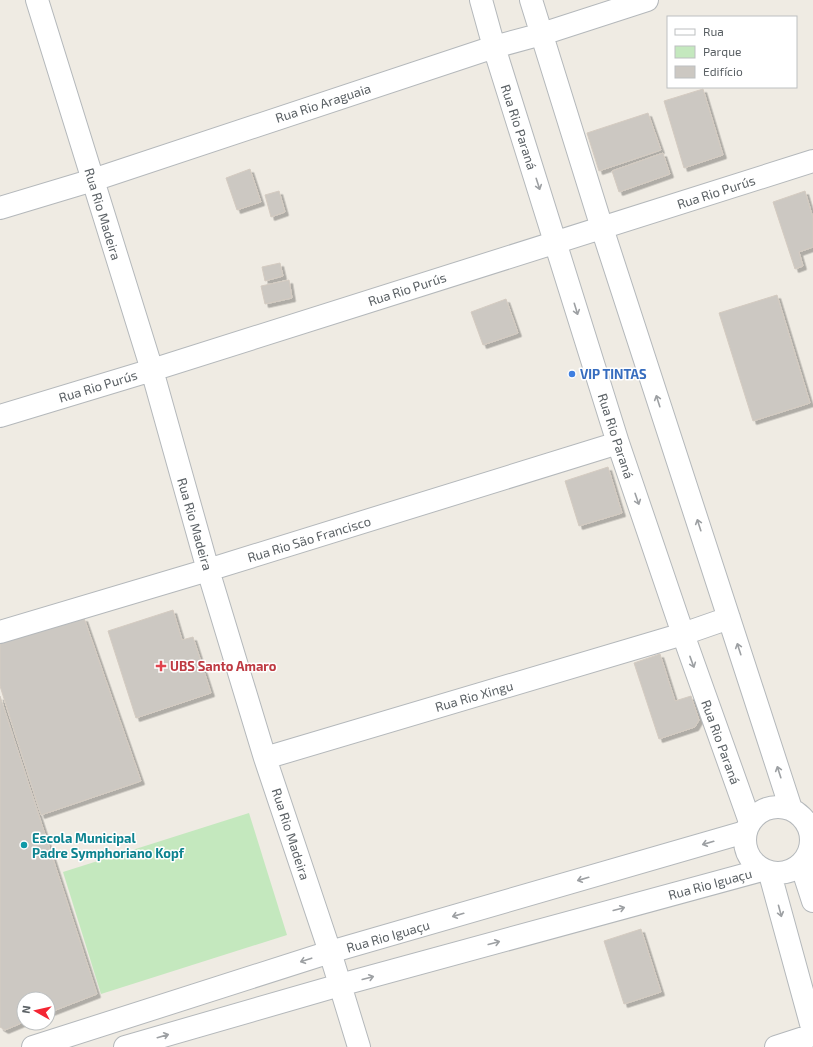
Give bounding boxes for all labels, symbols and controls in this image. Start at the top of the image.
legend [667,16,797,88]
text: Rua [703,24,724,38]
text: Parque [703,44,741,58]
text: Edifício [703,64,743,78]
street label: Rua Rio Araguaia [273,80,373,126]
street label: Rua Rio Paraná [498,82,540,172]
street label: Rua Rio Madeira [81,166,125,262]
street label: Rua Rio Purús [675,172,757,212]
one-way arrow [535,178,542,191]
street label: Rua Rio Purús [366,269,448,309]
one-way arrow [573,302,580,315]
street label: Rua Rio Purús [57,366,139,406]
place label: VIP TINTAS [580,366,647,382]
marker: VIP TINTAS [567,369,577,379]
street label: Rua Rio Paraná [595,391,637,481]
one-way arrow [654,396,662,408]
street label: Rua Rio Madeira [174,476,216,572]
one-way arrow [634,493,641,506]
street label: Rua Rio São Francisco [245,513,373,565]
one-way arrow [694,519,702,531]
one-way arrow [735,642,742,655]
one-way arrow [689,655,697,667]
place label: UBS Santo Amaro [170,658,277,674]
marker: UBS Santo Amaro [155,660,167,672]
street label: Rua Rio Xingu [433,677,515,715]
street label: Rua Rio Paraná [698,698,744,786]
one-way arrow [775,766,782,779]
street label: Rua Rio Madeira [269,786,313,882]
place label: Escola Municipal Padre Symphoriano Kopf [32,830,185,861]
marker: Escola Municipal Padre Symphoriano Kopf [19,840,29,850]
one-way arrow [702,840,715,847]
street label: Rua Rio Iguaçu [666,865,754,904]
one-way arrow [577,876,590,883]
one-way arrow [777,904,784,917]
one-way arrow [612,905,625,912]
one-way arrow [452,912,465,919]
street label: Rua Rio Iguaçu [344,916,432,957]
one-way arrow [487,939,500,946]
one-way arrow [300,957,313,964]
one-way arrow [362,973,375,981]
north arrow [16,991,56,1031]
text: N [19,1005,33,1014]
one-way arrow [156,1032,169,1039]

